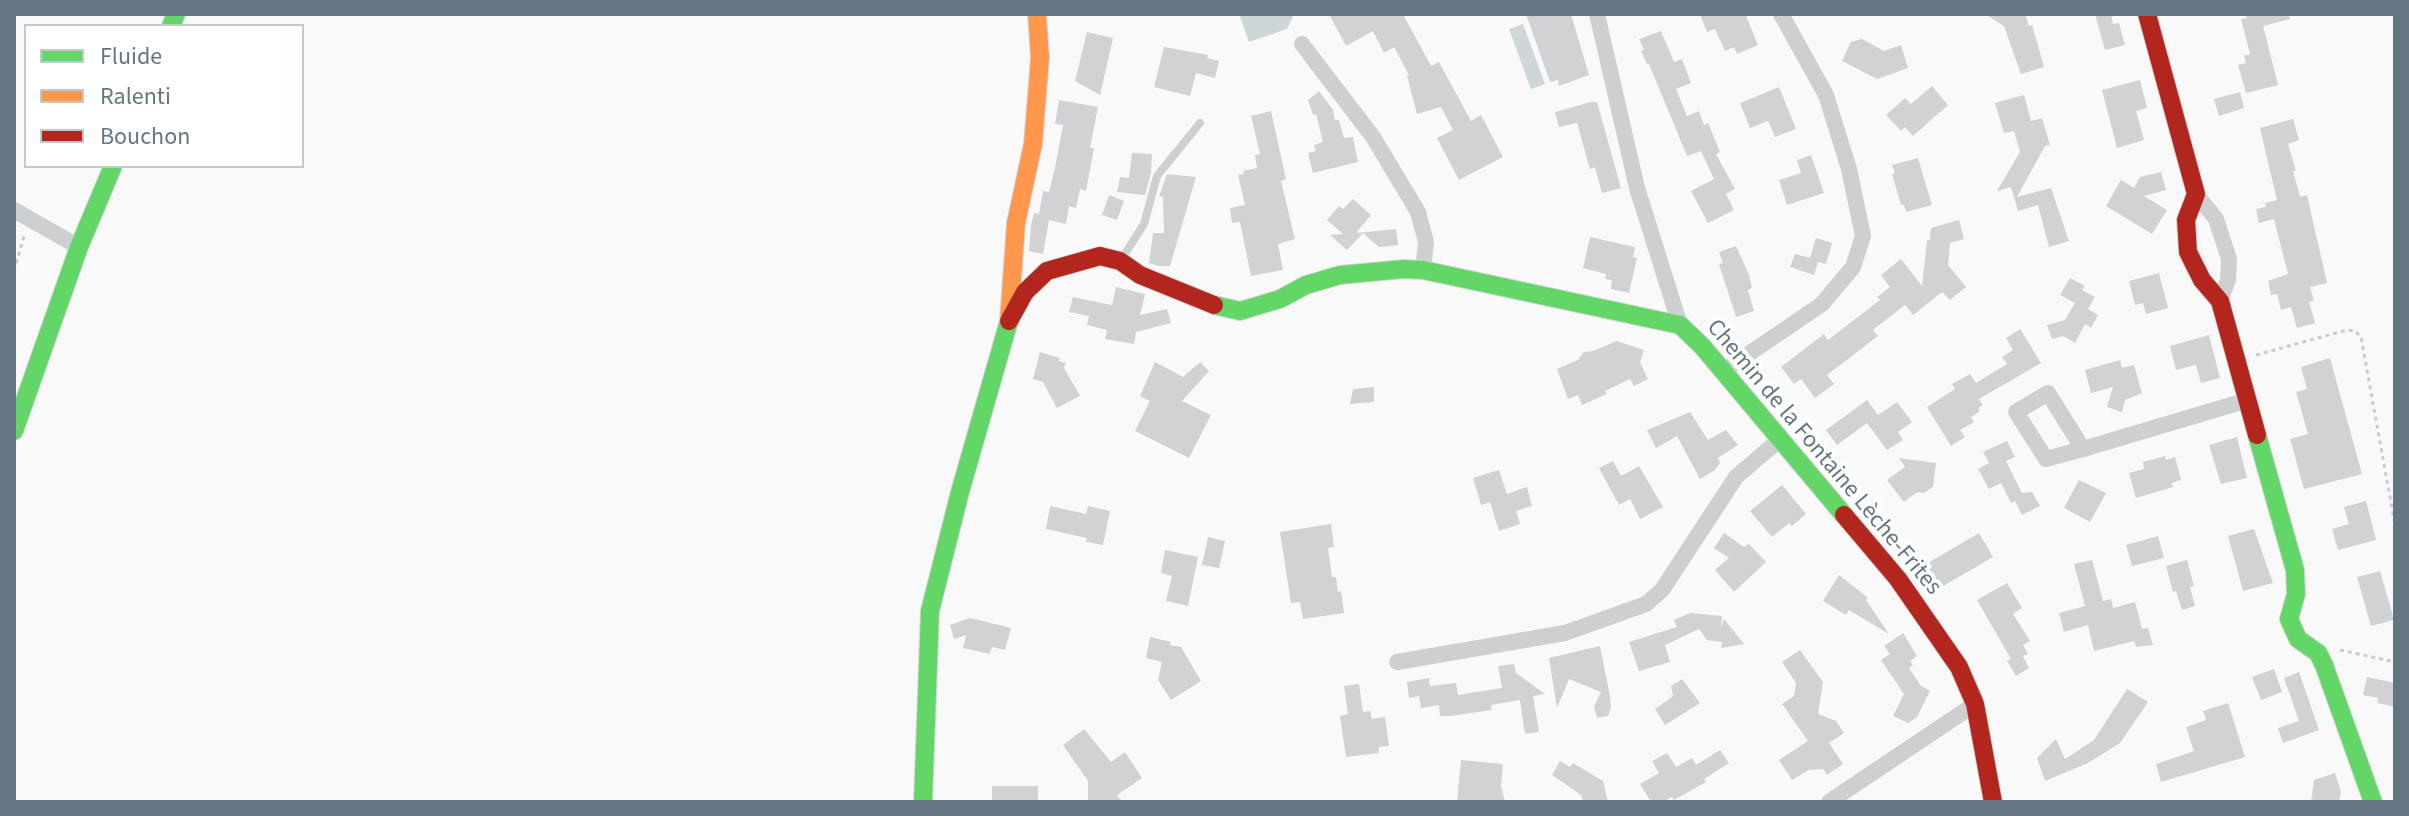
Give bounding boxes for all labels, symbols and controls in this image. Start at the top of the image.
legend [24,24,304,168]
text: Fluide [100,39,162,74]
text: Ralenti [100,79,171,114]
text: Bouchon [100,119,190,154]
street label: Chemin de la Fontaine Lèche-Frites [1699,314,1947,602]

